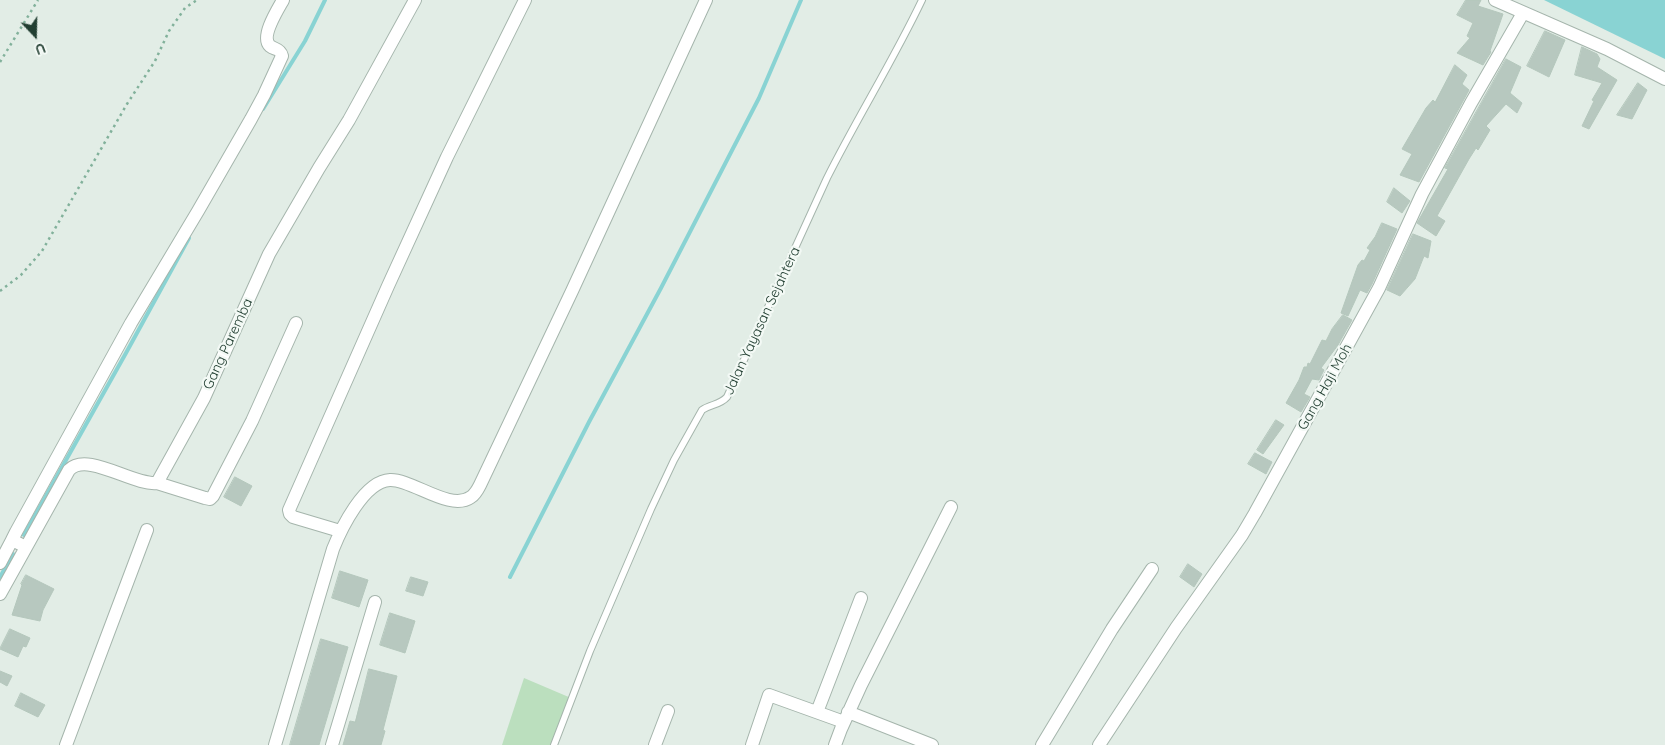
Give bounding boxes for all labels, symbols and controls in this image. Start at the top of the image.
north arrow [10,10,60,60]
text: U [33,39,48,59]
street label: Jalan Yayasan Sejahtera [720,244,804,398]
street label: Gang Paremba [200,296,256,392]
street label: Gang Haji Moh [1294,341,1356,433]

